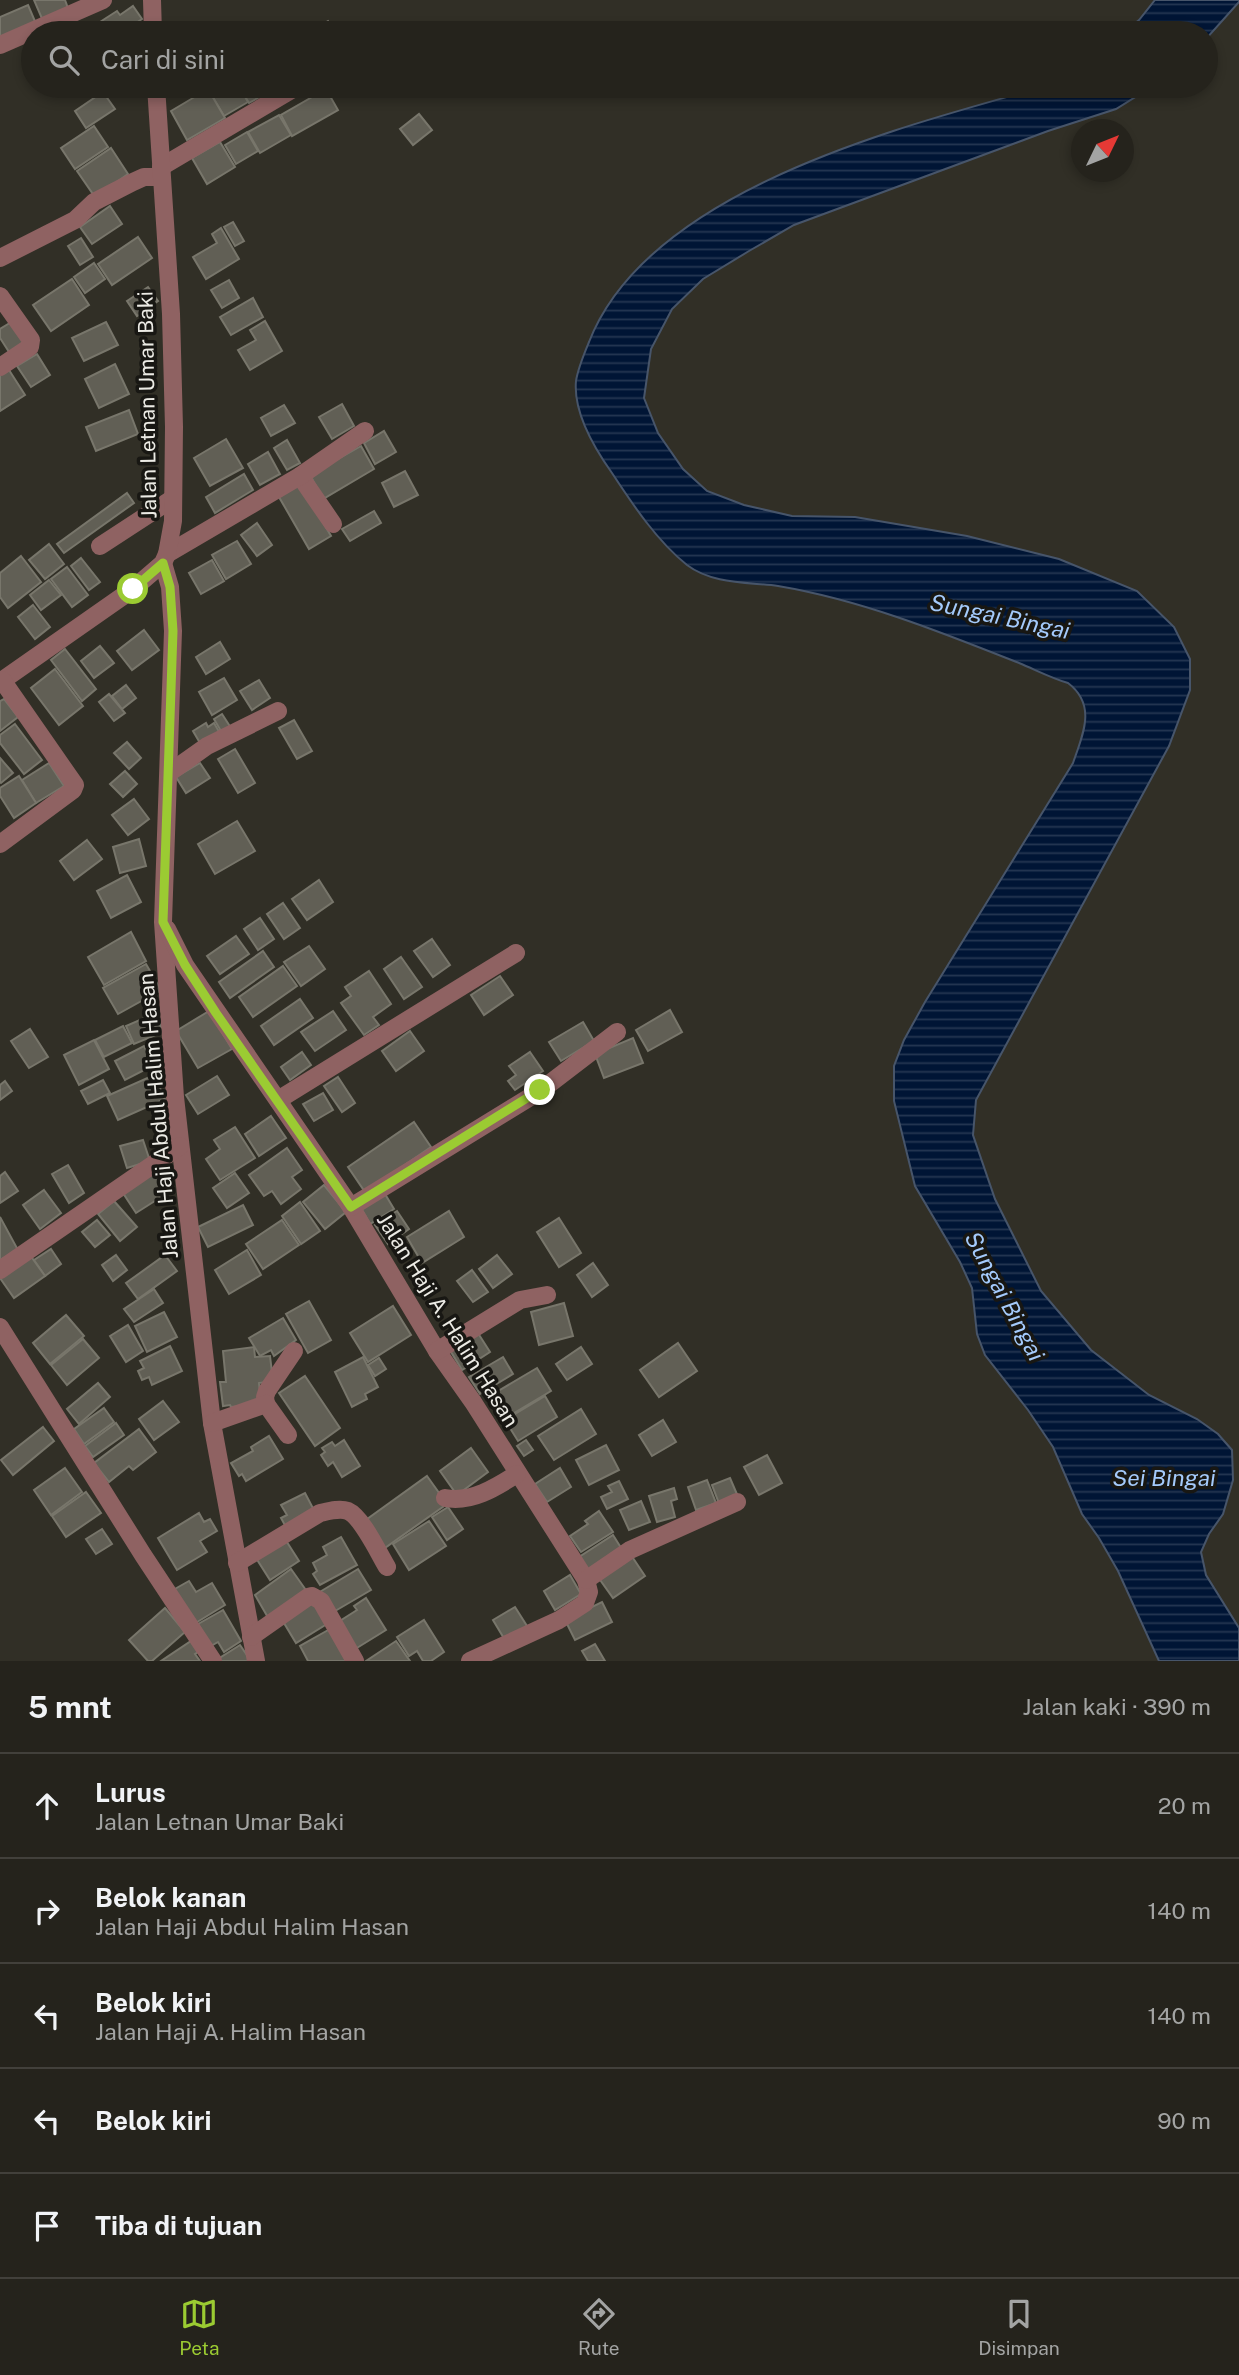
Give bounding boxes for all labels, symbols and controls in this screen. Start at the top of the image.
search box [21,21,1218,98]
icon: search [45,41,83,79]
text: Cari di sini [101,44,225,75]
north arrow [1071,119,1134,182]
street label: Jalan Letnan Umar Baki [133,291,161,519]
route start [117,573,148,604]
water label: Sungai Bingai [928,588,1073,644]
street label: Jalan Haji Abdul Halim Hasan [133,972,183,1260]
route end [524,1074,555,1105]
street label: Jalan Haji A. Halim Hasan [372,1208,524,1432]
water label: Sungai Bingai [960,1227,1051,1366]
water label: Sei Bingai [1112,1464,1216,1491]
text: 5 mnt [28,1689,112,1725]
text: Jalan kaki · 390 m [1023,1693,1211,1720]
text: Lurus [95,1777,166,1808]
icon: ahead [28,1787,66,1825]
text: 20 m [1158,1792,1211,1819]
text: Jalan Letnan Umar Baki [95,1808,344,1835]
text: Belok kanan [95,1882,246,1913]
icon: right [28,1892,66,1930]
text: 140 m [1148,1897,1211,1924]
text: Jalan Haji Abdul Halim Hasan [95,1913,409,1940]
text: Belok kiri [95,1987,211,2018]
icon: left [28,1997,66,2035]
text: 140 m [1148,2002,1211,2029]
text: Jalan Haji A. Halim Hasan [95,2018,366,2045]
icon: left [28,2102,66,2140]
text: Belok kiri [95,2105,211,2136]
text: 90 m [1157,2107,1211,2134]
icon: arrive [28,2207,66,2245]
text: Tiba di tujuan [95,2210,262,2241]
tab: Peta [179,2295,219,2359]
tab: Rute [578,2295,620,2359]
tab: Disimpan [978,2295,1060,2359]

